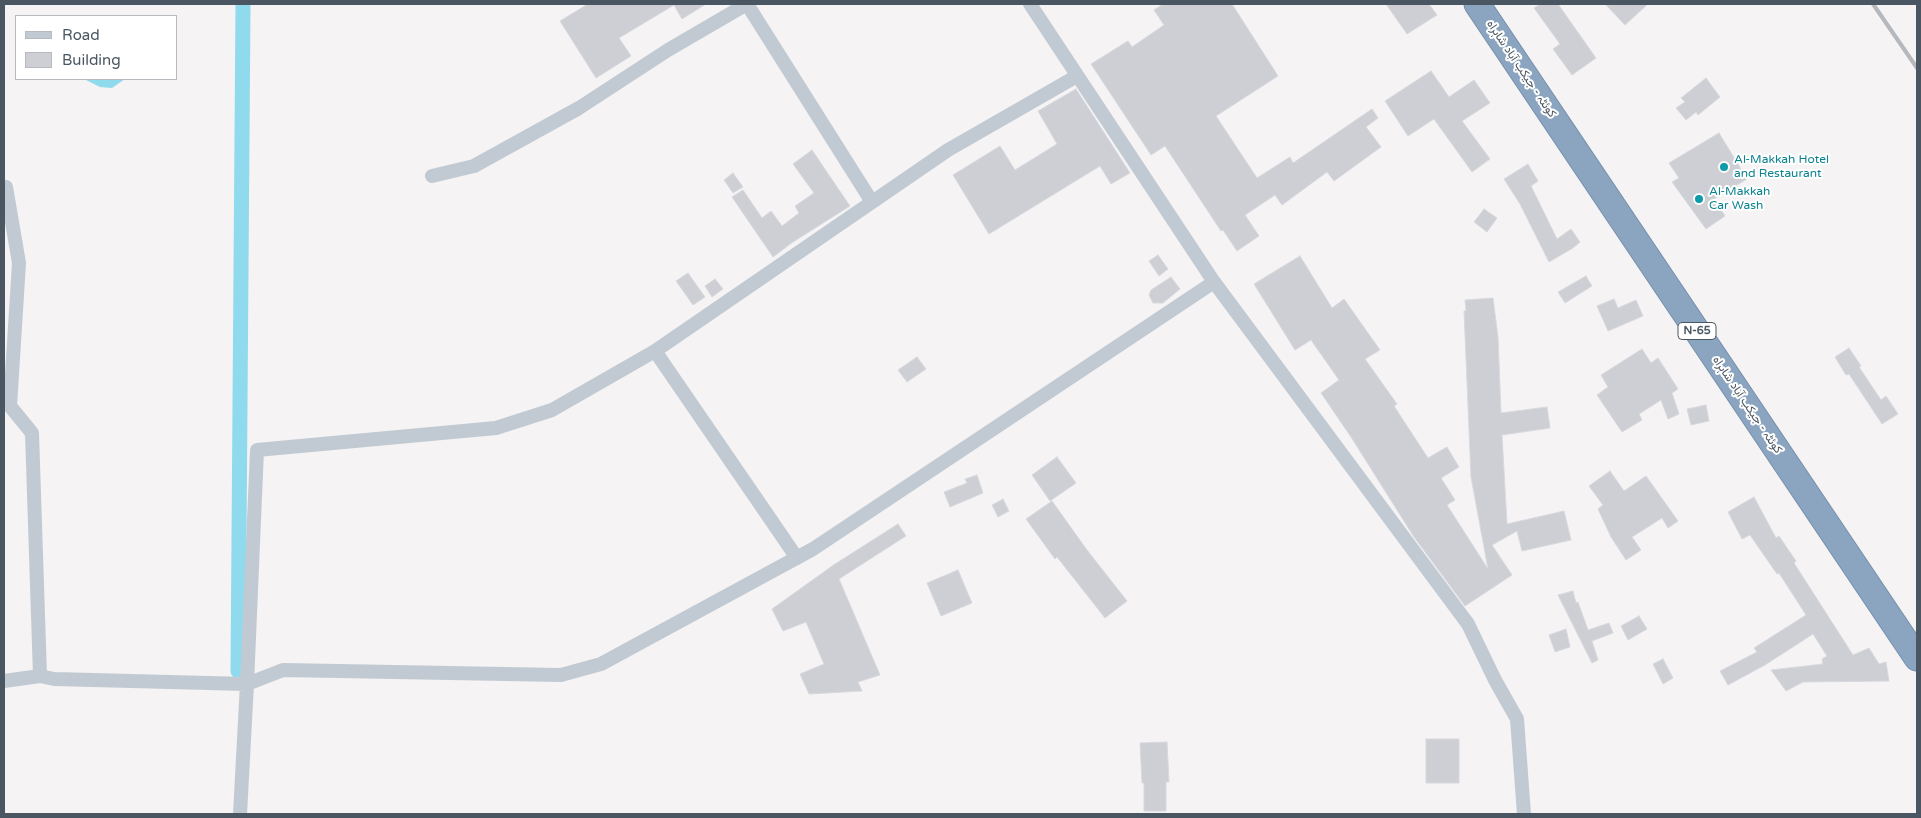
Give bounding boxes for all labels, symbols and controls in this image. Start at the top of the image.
legend [15,15,178,80]
street label: کوئٹہ - جیکب آباد شاہراہ [1483,18,1559,120]
text: Road [62,26,100,44]
text: Building [62,51,121,69]
place label: Al-Makkah Hotel and Restaurant [1734,153,1829,181]
marker: Al-Makkah Hotel and Restaurant [1718,161,1730,173]
place label: Al-Makkah Car Wash [1709,185,1770,213]
marker: Al-Makkah Car Wash [1693,193,1705,205]
road number: N-65 [1678,322,1716,340]
street label: کوئٹہ - جیکب آباد شاہراہ [1709,354,1785,456]

